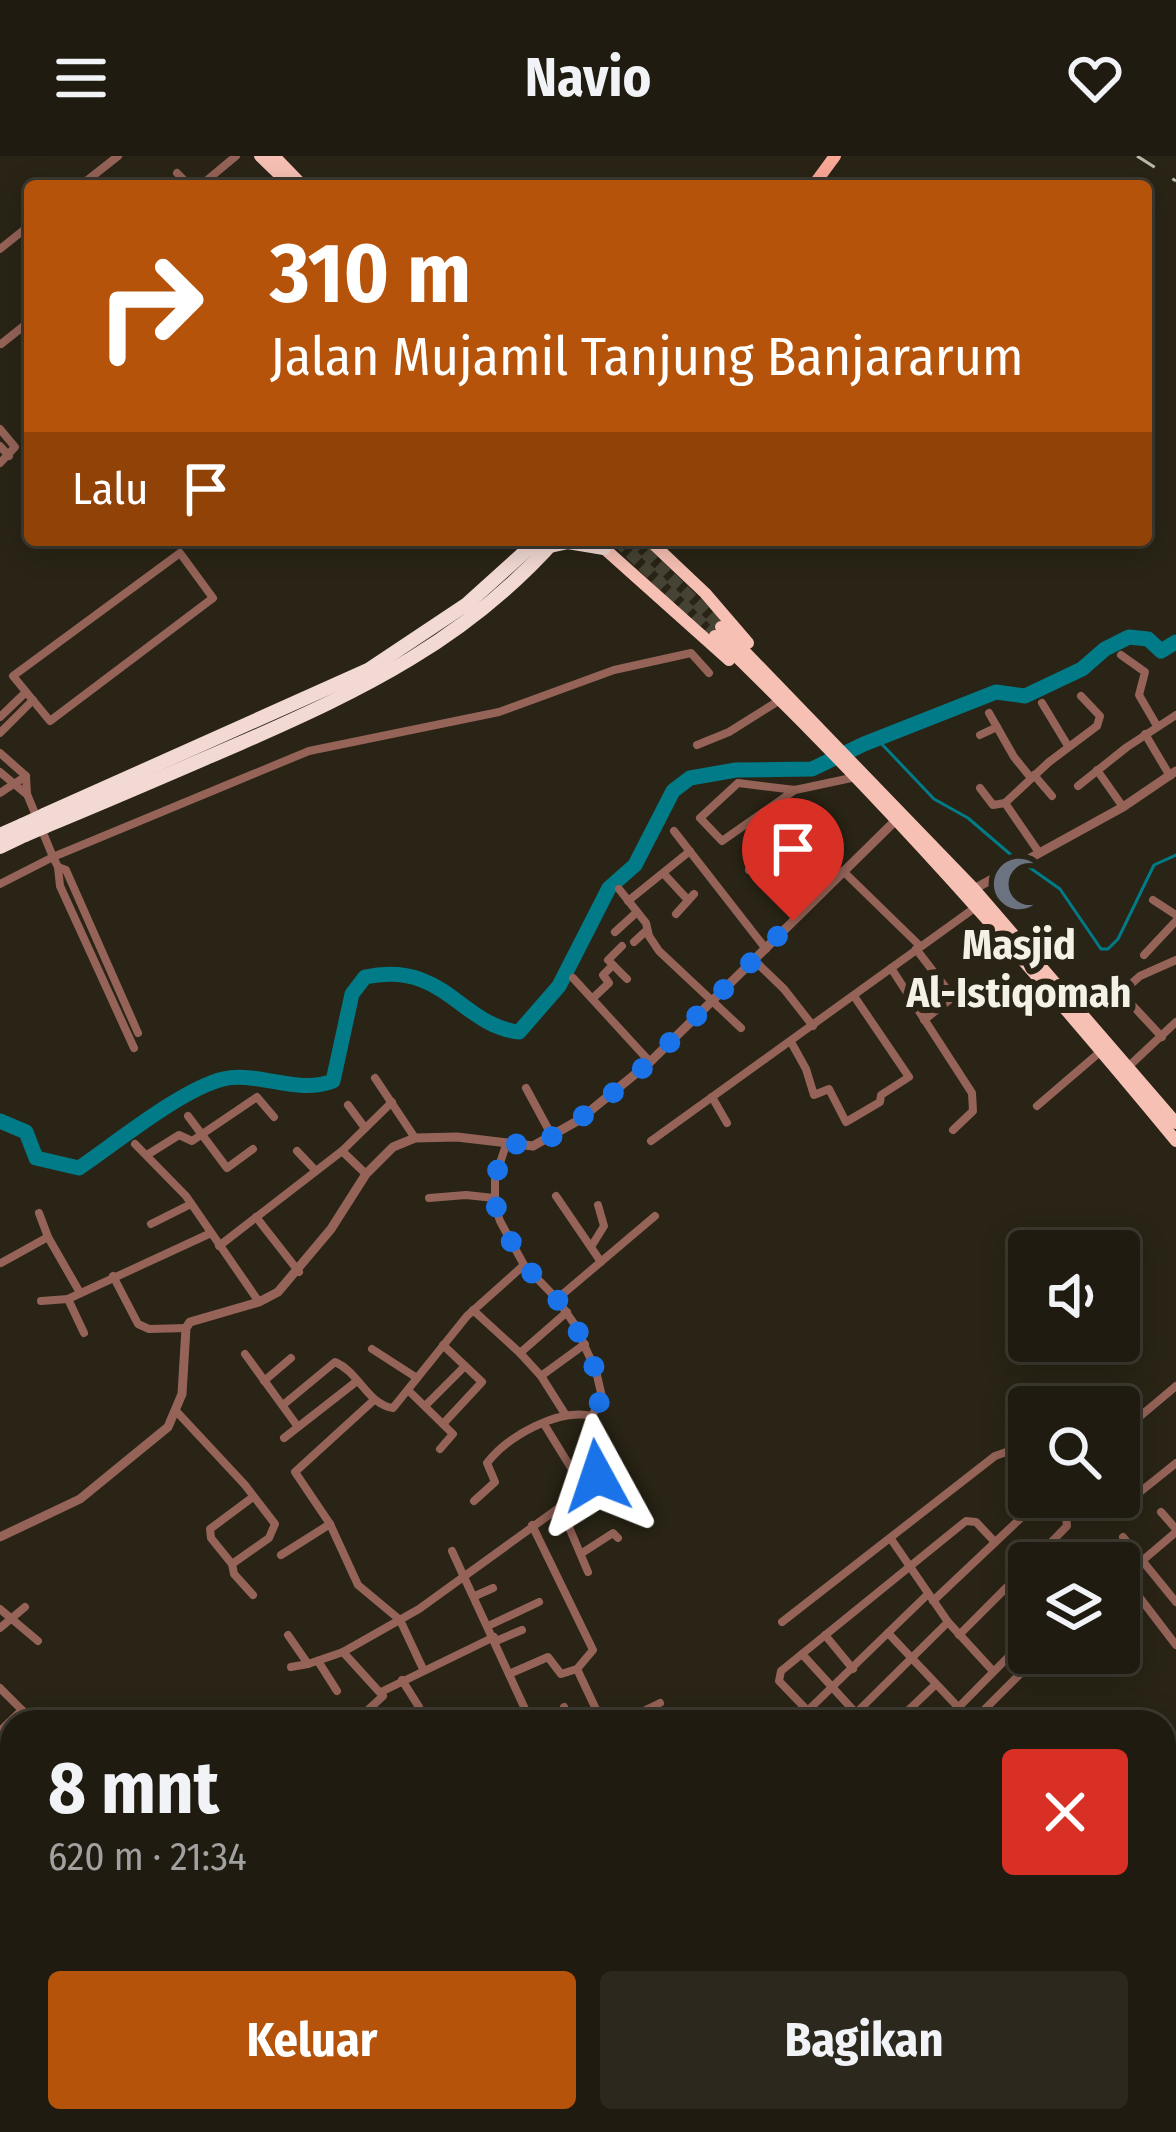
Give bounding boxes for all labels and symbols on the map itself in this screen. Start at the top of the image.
pin [742,798,844,921]
mosque icon: Masjid Al-Istiqomah [990,855,1048,913]
place label: Masjid Al-Istiqomah [905,920,1132,1018]
position arrow [534,1413,660,1539]

